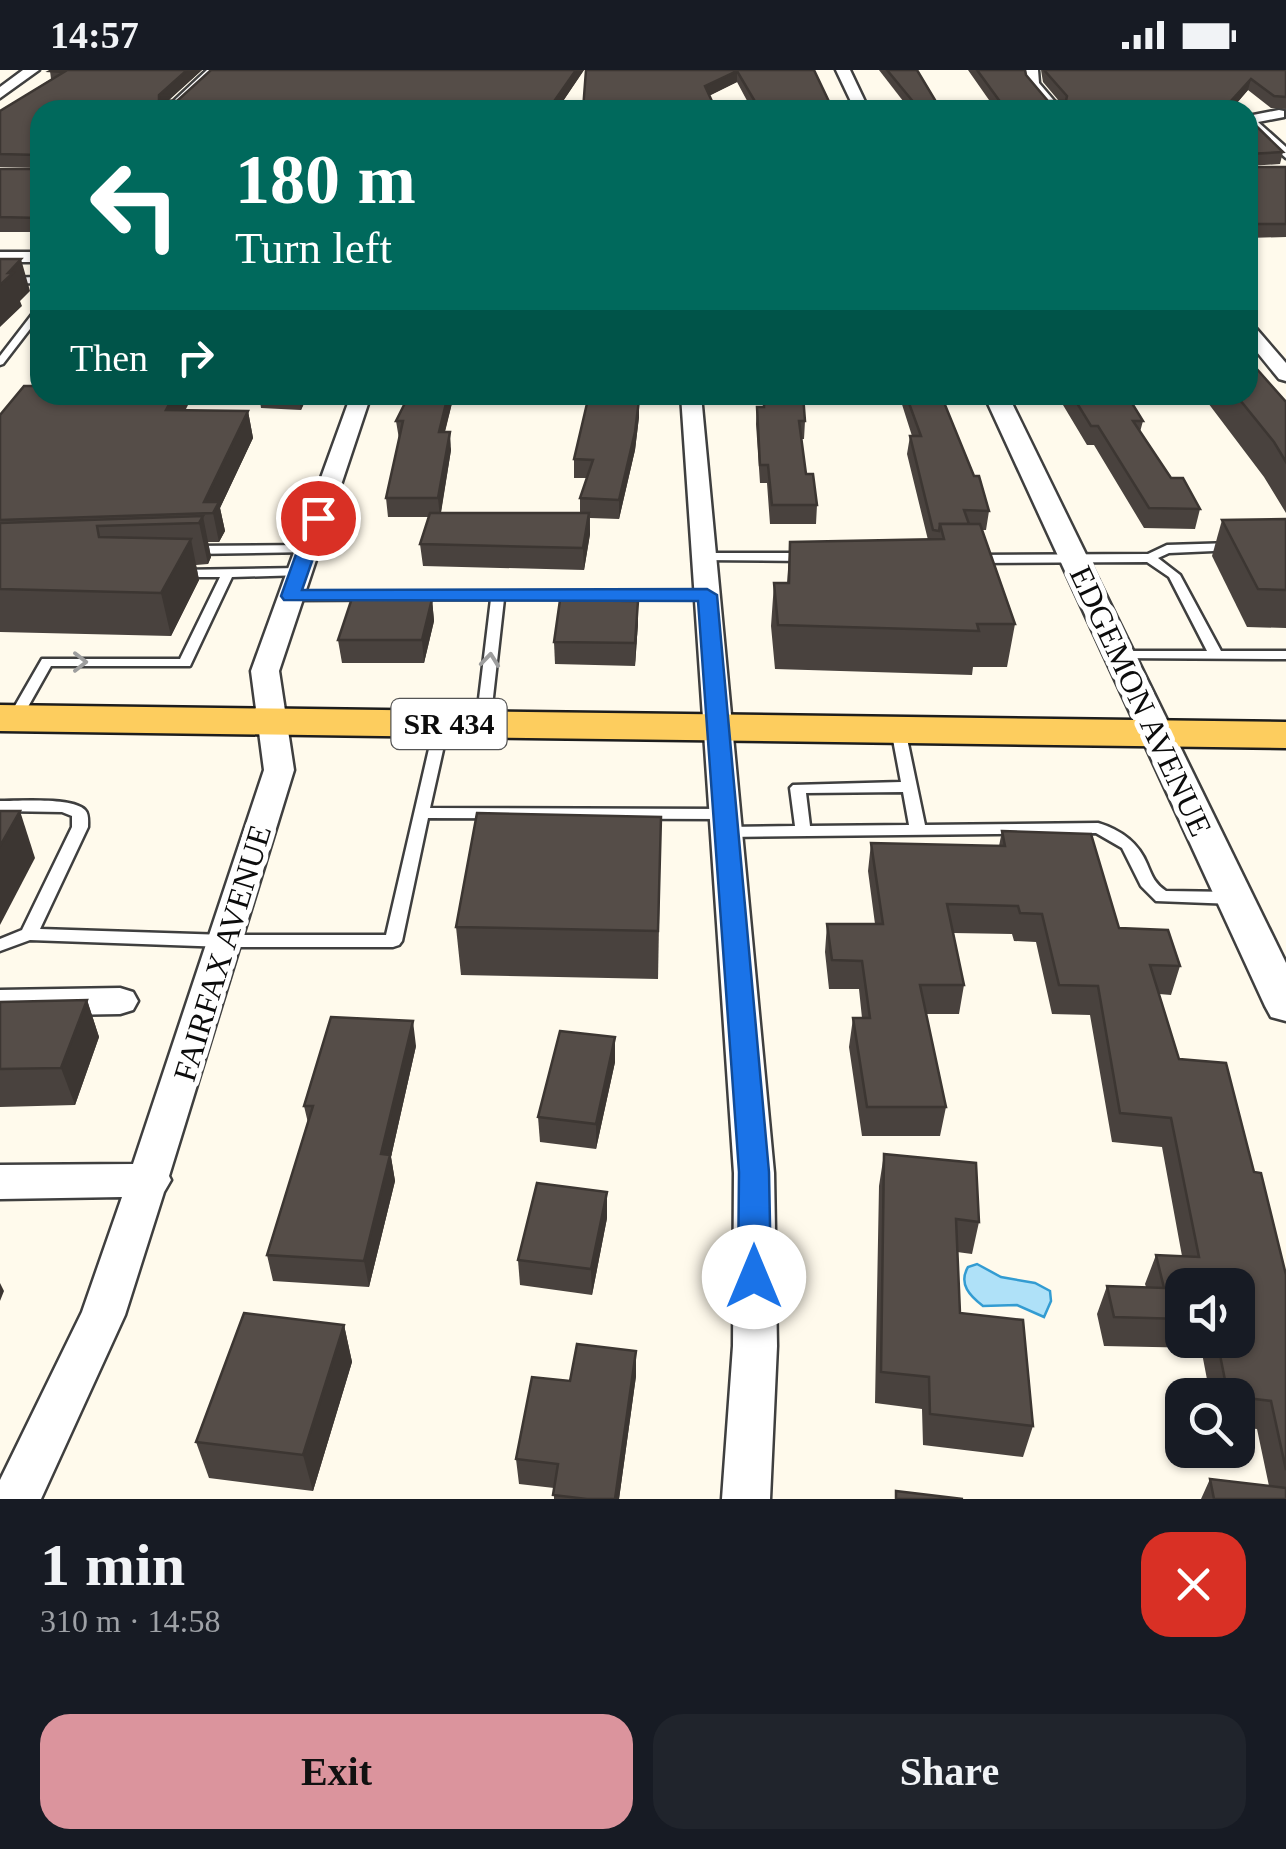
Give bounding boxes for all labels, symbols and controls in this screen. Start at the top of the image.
text: 14:57 [50,14,139,56]
icon: left [70,140,200,270]
text: 180 m [235,141,416,218]
text: Turn left [235,223,392,273]
icon: right [168,330,223,385]
text: Then [70,337,148,379]
pin [276,476,361,561]
icon: arrive [291,491,346,546]
street label: EDGEMON AVENUE [1063,560,1219,842]
one-way arrow [72,651,88,673]
one-way arrow [479,651,500,667]
road number: SR 434 [392,699,506,749]
street label: FAIRFAX AVENUE [166,821,278,1085]
position arrow [702,1225,806,1329]
map controls [1165,1268,1255,1468]
button: sound [1165,1268,1255,1358]
button: search [1165,1378,1255,1468]
text: 1 min [40,1532,185,1598]
button: close [1141,1532,1246,1637]
text: 310 m · 14:58 [40,1603,220,1639]
button: Exit [40,1714,633,1829]
button: Share [653,1714,1246,1829]

